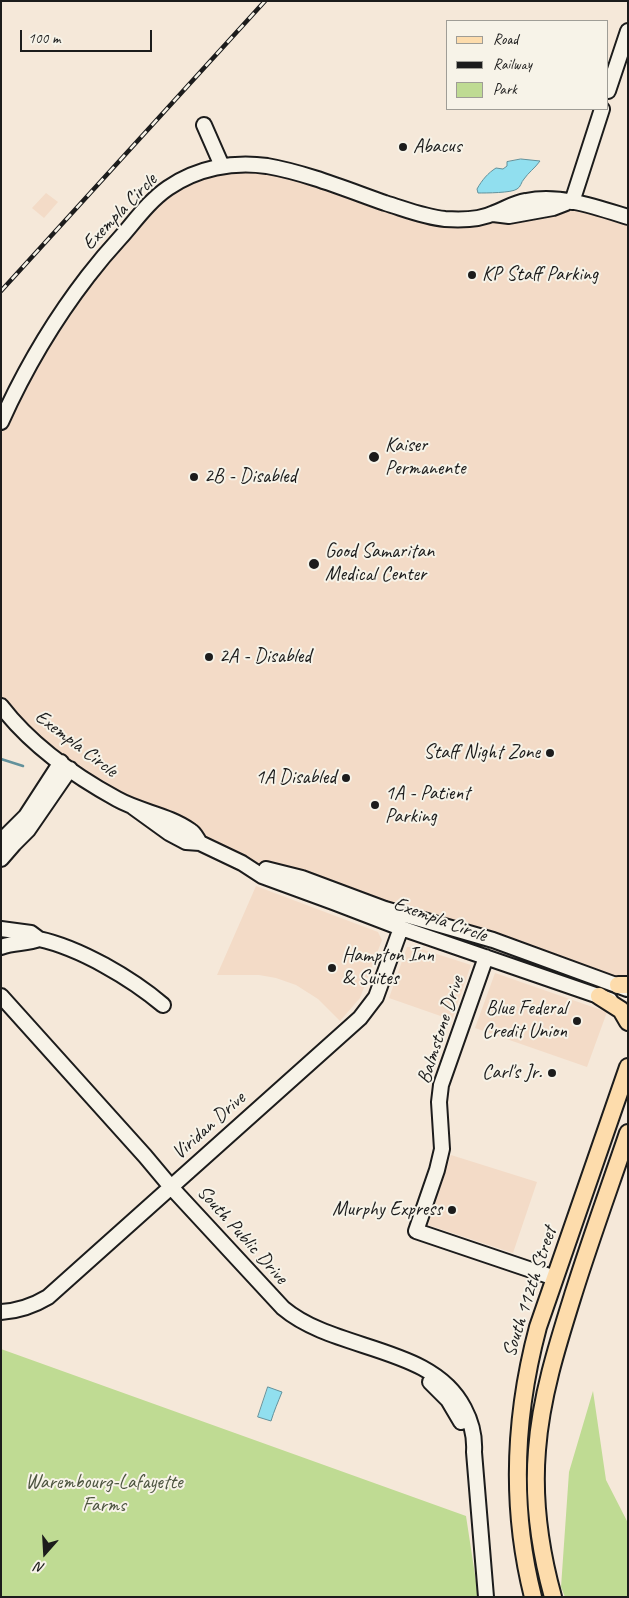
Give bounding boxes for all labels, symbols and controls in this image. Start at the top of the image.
scale bar [22,20,155,52]
legend [446,20,609,110]
text: 100 m [28,29,60,48]
text: Road [493,30,518,49]
text: Railway [493,55,532,74]
text: Park [493,80,517,99]
place label: Abacus [413,135,462,159]
marker: Abacus [397,141,409,153]
street label: Exempla Circle [78,169,162,255]
place label: KP Staff Parking [482,263,598,287]
marker: KP Staff Parking [466,269,478,281]
place label: Kaiser Permanente [385,434,465,481]
marker: Kaiser Permanente [367,450,381,464]
place label: 2B - Disabled [204,465,296,489]
marker: 2B - Disabled [188,471,200,483]
place label: Good Samaritan Medical Center [325,540,434,587]
marker: Good Samaritan Medical Center [307,557,321,571]
place label: 2A - Disabled [219,645,311,669]
marker: 2A - Disabled [203,651,215,663]
street label: Exempla Circle [30,705,122,783]
place label: Staff Night Zone [424,741,540,765]
marker: Staff Night Zone [544,747,556,759]
place label: 1A Disabled [255,766,336,790]
marker: 1A Disabled [340,772,352,784]
place label: 1A - Patient Parking [385,782,470,829]
marker: 1A - Patient Parking [369,799,381,811]
street label: Exempla Circle [390,892,490,948]
place label: Hampton Inn & Suites [342,944,434,991]
marker: Hampton Inn & Suites [326,962,338,974]
street label: Balmstone Drive [412,973,470,1087]
place label: Blue Federal Credit Union [482,997,567,1044]
marker: Blue Federal Credit Union [571,1015,583,1027]
place label: Carl's Jr. [482,1061,542,1085]
marker: Carl's Jr. [546,1067,558,1079]
street label: Viridan Drive [167,1087,251,1165]
street label: South Public Drive [191,1181,293,1289]
place label: Murphy Express [332,1198,442,1222]
marker: Murphy Express [446,1204,458,1216]
street label: South 112th Street [498,1224,562,1360]
park label: Warembourg-Lafayette Farms [25,1471,183,1518]
north arrow [20,1528,70,1578]
text: N [33,1558,47,1577]

